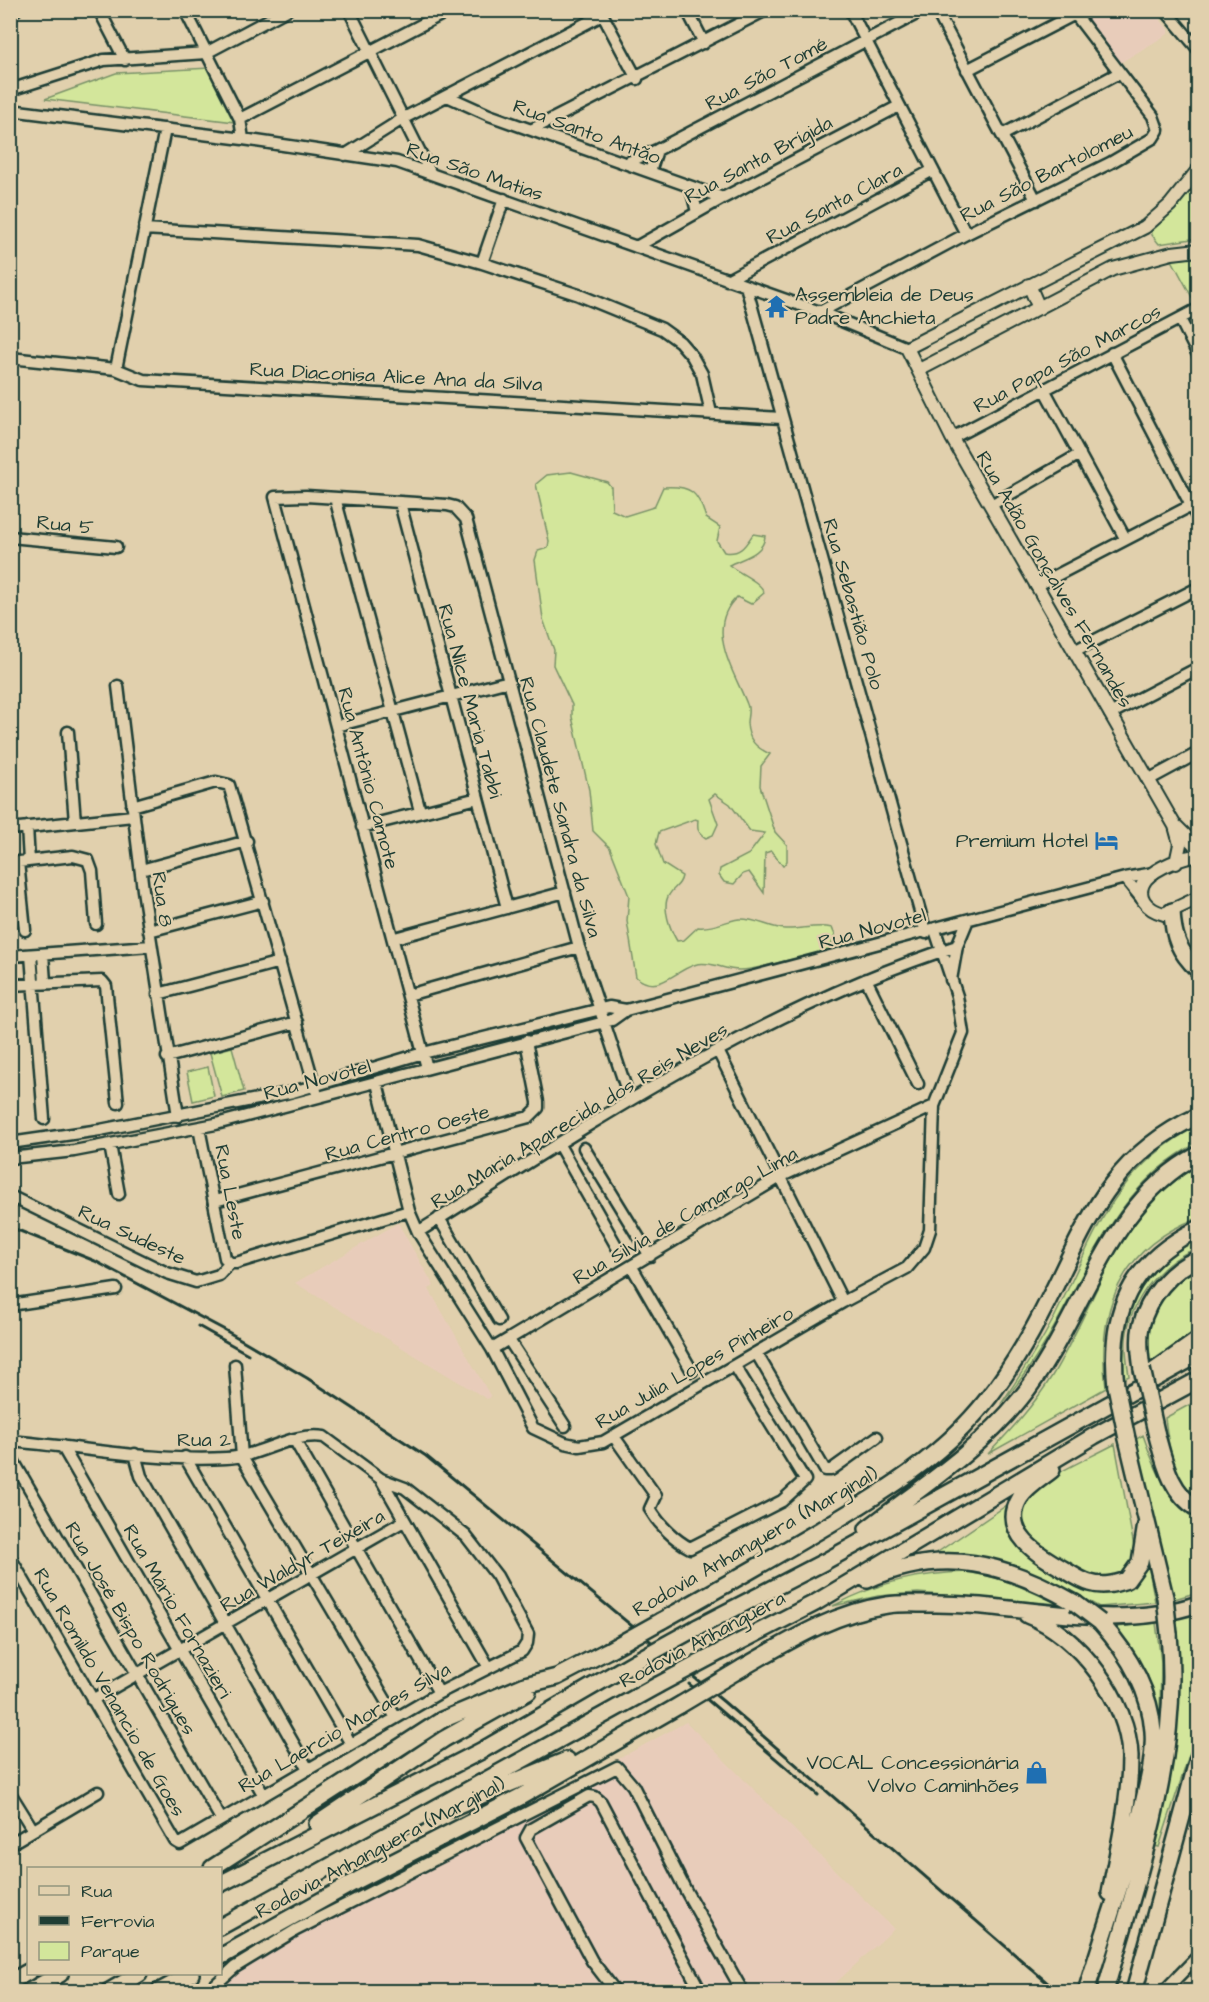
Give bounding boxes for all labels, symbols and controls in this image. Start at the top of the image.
street label: Rua São Tomé [700,30,833,118]
street label: Rua Santo Antão [509,92,664,172]
street label: Rua Santa Brígida [680,109,838,212]
street label: Rua São Bartolomeu [955,118,1138,230]
street label: Rua São Matias [403,135,547,208]
street label: Rua Santa Clara [761,156,908,252]
place label: Assembleia de Deus Padre Anchieta [795,281,974,332]
temple icon: Assembleia de Deus Padre Anchieta [764,293,790,319]
street label: Rua Papa São Marcos [969,298,1166,420]
street label: Rua Diaconisa Alice Ana da Silva [249,355,543,399]
street label: Rua Adão Gonçalves Fernandes [969,446,1139,713]
street label: Rua 5 [35,508,95,542]
street label: Rua Sebastião Polo [815,516,891,693]
street label: Rua Nilce Maria Tabbi [431,601,509,801]
street label: Rua Claudete Sandra da Silva [512,674,608,941]
street label: Rua Antônio Camote [330,684,406,872]
place label: Premium Hotel [956,827,1088,855]
hotel icon: Premium Hotel [1093,827,1119,853]
street label: Rua 8 [144,870,180,929]
street label: Rua Novotel [815,901,929,957]
street label: Rua Maria Aparecida dos Reis Neves [426,1016,733,1216]
street label: Rua Novotel [260,1052,374,1108]
street label: Rua Centro Oeste [322,1098,493,1168]
street label: Rua Silvia de Camargo Lima [568,1140,804,1293]
street label: Rua Leste [207,1142,253,1242]
street label: Rua Sudeste [73,1198,190,1272]
street label: Rua Julia Lopes Pinheiro [590,1300,799,1436]
street label: Rua 2 [177,1426,232,1454]
street label: Rodovia Anhanguera (Marginal) [628,1460,884,1625]
street label: Rua Waldyr Teixeira [215,1502,390,1620]
street label: Rua José Bispo Rodrigues [57,1517,203,1741]
street label: Rua Mário Fornazieri [116,1519,238,1704]
street label: Rua Romildo Venancio de Goes [26,1563,192,1822]
street label: Rodovia Anhanguera [615,1584,791,1696]
street label: Rua Laercio Moraes Silva [233,1656,456,1800]
place label: VOCAL Concessionária Volvo Caminhões [807,1749,1019,1800]
shop icon: VOCAL Concessionária Volvo Caminhões [1024,1760,1050,1786]
street label: Rodovia Anhanguera (Marginal) [251,1770,511,1927]
legend [27,1867,222,1975]
text: Rua [81,1879,112,1904]
text: Ferrovia [81,1909,154,1934]
text: Parque [81,1939,140,1964]

